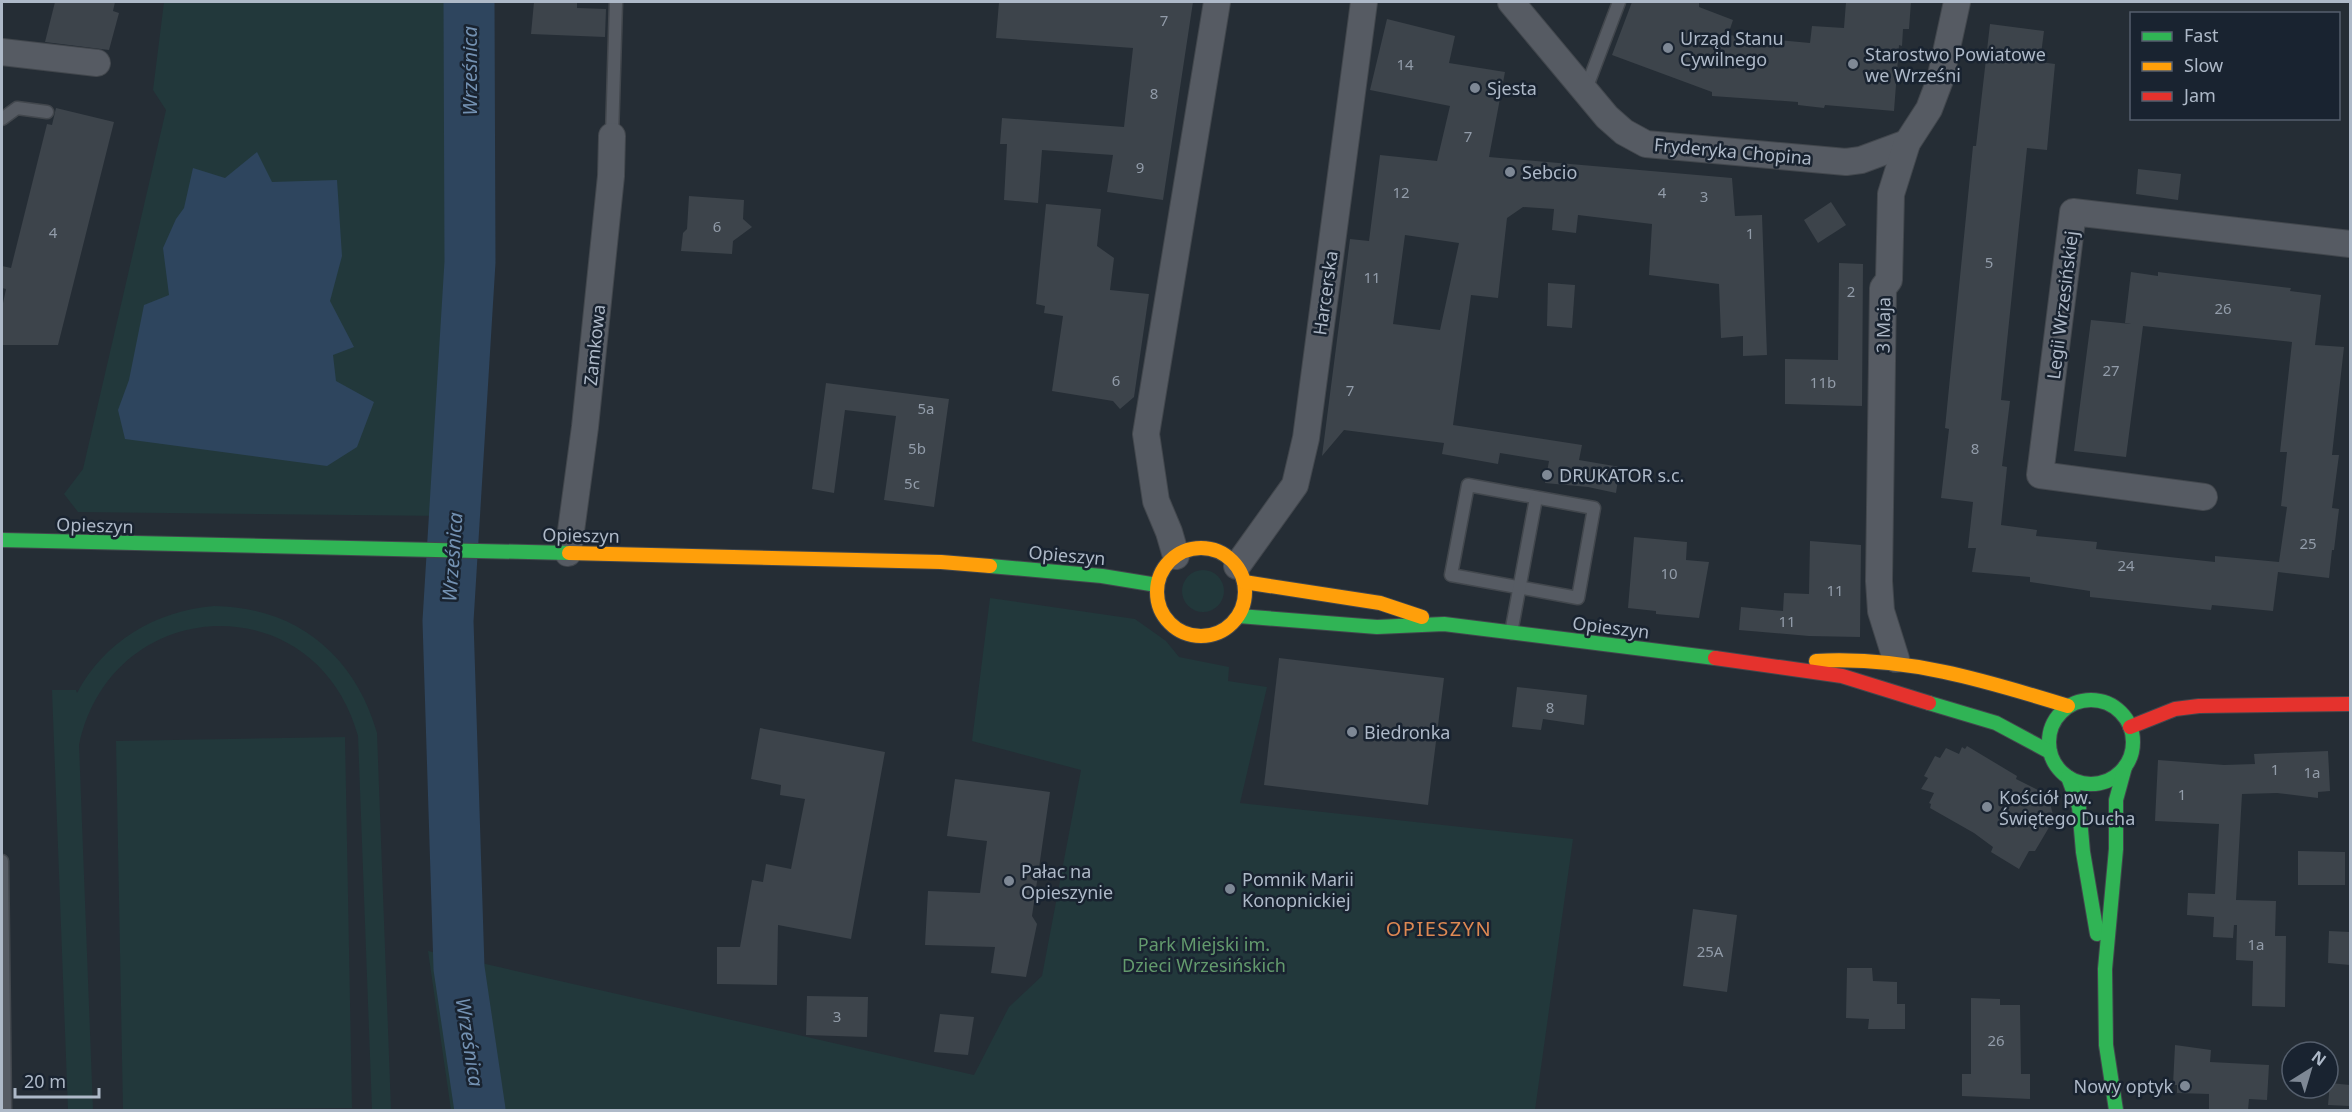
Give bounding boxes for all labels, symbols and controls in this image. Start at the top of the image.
house number: 7 [1160,10,1168,30]
legend [2130,12,2340,120]
text: Fast [2184,23,2219,47]
water label: Wrześnica [456,26,483,116]
place label: Urząd Stanu Cywilnego [1680,26,1784,71]
marker: Urząd Stanu Cywilnego [1661,41,1675,55]
place label: Starostwo Powiatowe we Wrześni [1865,42,2046,87]
text: Slow [2184,53,2223,77]
house number: 14 [1396,54,1414,74]
marker: Starostwo Powiatowe we Wrześni [1846,57,1860,71]
place label: Sjesta [1487,76,1537,100]
marker: Sjesta [1468,81,1482,95]
house number: 8 [1150,83,1158,103]
text: Jam [2182,83,2216,107]
house number: 7 [1464,126,1472,146]
street label: Fryderyka Chopina [1653,132,1813,170]
house number: 9 [1136,157,1144,177]
place label: Sebcio [1522,160,1577,184]
marker: Sebcio [1503,165,1517,179]
house number: 12 [1392,182,1410,202]
house number: 4 [1658,182,1667,202]
house number: 3 [1700,186,1708,206]
house number: 6 [713,216,721,236]
house number: 4 [49,222,58,242]
house number: 1 [1746,223,1754,243]
street label: Legii Wrzesińskiej [2041,229,2083,381]
street label: Harcerska [1307,249,1343,337]
house number: 5 [1985,252,1993,272]
house number: 11 [1363,267,1381,287]
house number: 2 [1847,281,1855,301]
street label: 3 Maja [1871,297,1895,353]
house number: 26 [2214,298,2232,318]
street label: Zamkowa [578,303,610,387]
house number: 27 [2102,360,2120,380]
house number: 6 [1112,370,1120,390]
house number: 11b [1810,372,1836,392]
house number: 7 [1346,380,1354,400]
house number: 5a [918,398,935,418]
house number: 5b [908,438,926,458]
house number: 8 [1971,438,1979,458]
place label: DRUKATOR s.c. [1559,463,1684,487]
marker: DRUKATOR s.c. [1540,468,1554,482]
house number: 5c [904,473,920,493]
water label: Wrześnica [435,511,469,603]
street label: Opieszyn [56,512,134,538]
street label: Opieszyn [542,522,620,548]
house number: 25 [2299,533,2317,553]
street label: Opieszyn [1027,540,1107,570]
house number: 24 [2117,555,2135,575]
house number: 10 [1660,563,1678,583]
house number: 11 [1826,580,1844,600]
street label: Opieszyn [1571,610,1651,644]
house number: 11 [1778,611,1796,631]
house number: 8 [1546,697,1554,717]
place label: Biedronka [1364,720,1450,744]
marker: Biedronka [1345,725,1359,739]
house number: 1 [2271,759,2279,779]
house number: 1a [2304,762,2321,782]
house number: 1 [2178,784,2186,804]
place label: Kościół pw. Świętego Ducha [1999,785,2135,830]
marker: Kościół pw. Świętego Ducha [1980,800,1994,814]
place label: Pałac na Opieszynie [1021,859,1113,904]
place label: Pomnik Marii Konopnickiej [1242,867,1354,912]
marker: Pałac na Opieszynie [1002,874,1016,888]
marker: Pomnik Marii Konopnickiej [1223,882,1237,896]
district label: OPIESZYN [1386,915,1492,942]
park label: Park Miejski im. Dzieci Wrzesińskich [1122,932,1286,977]
house number: 1a [2248,934,2265,954]
house number: 25A [1697,941,1724,961]
water label: Wrześnica [450,996,490,1088]
house number: 3 [833,1006,841,1026]
house number: 26 [1987,1030,2005,1050]
north arrow [2280,1040,2340,1100]
text: N [2307,1045,2331,1071]
scale bar [15,1061,99,1099]
text: 20 m [24,1069,66,1093]
place label: Nowy optyk [2074,1074,2173,1098]
marker: Nowy optyk [2178,1079,2192,1093]

